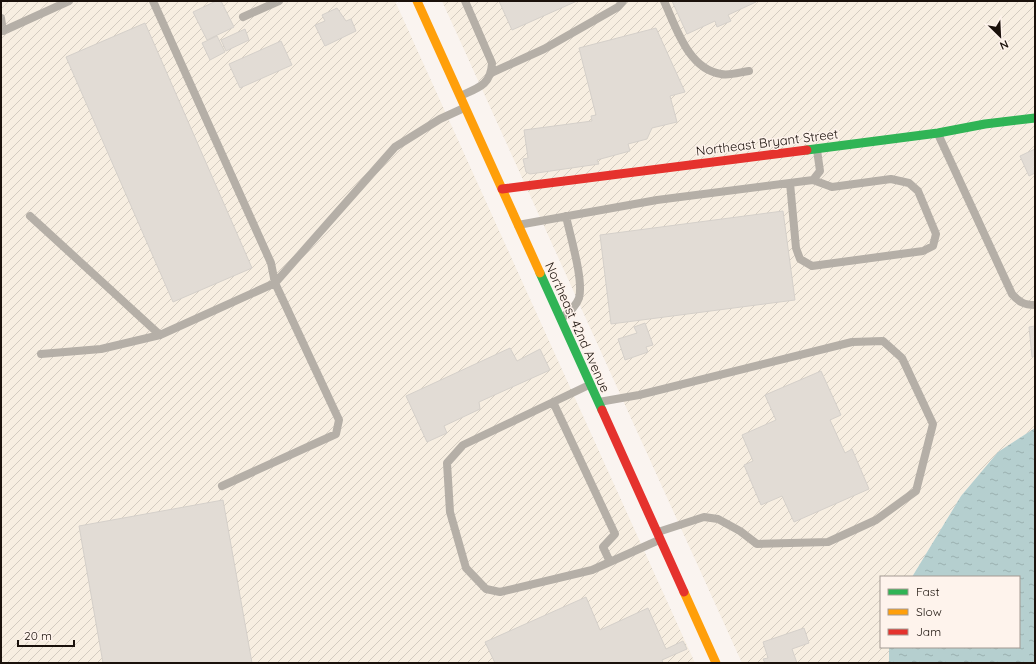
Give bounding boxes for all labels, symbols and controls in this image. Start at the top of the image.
north arrow [980,16,1020,56]
text: N [998,37,1011,53]
street label: Northeast Bryant Street [695,125,839,159]
street label: Northeast 42nd Avenue [542,259,614,395]
legend [880,576,1020,648]
text: Fast [916,584,940,599]
text: Slow [916,604,942,619]
scale bar [18,622,74,648]
text: Jam [916,624,941,639]
text: 20 m [24,628,52,643]

